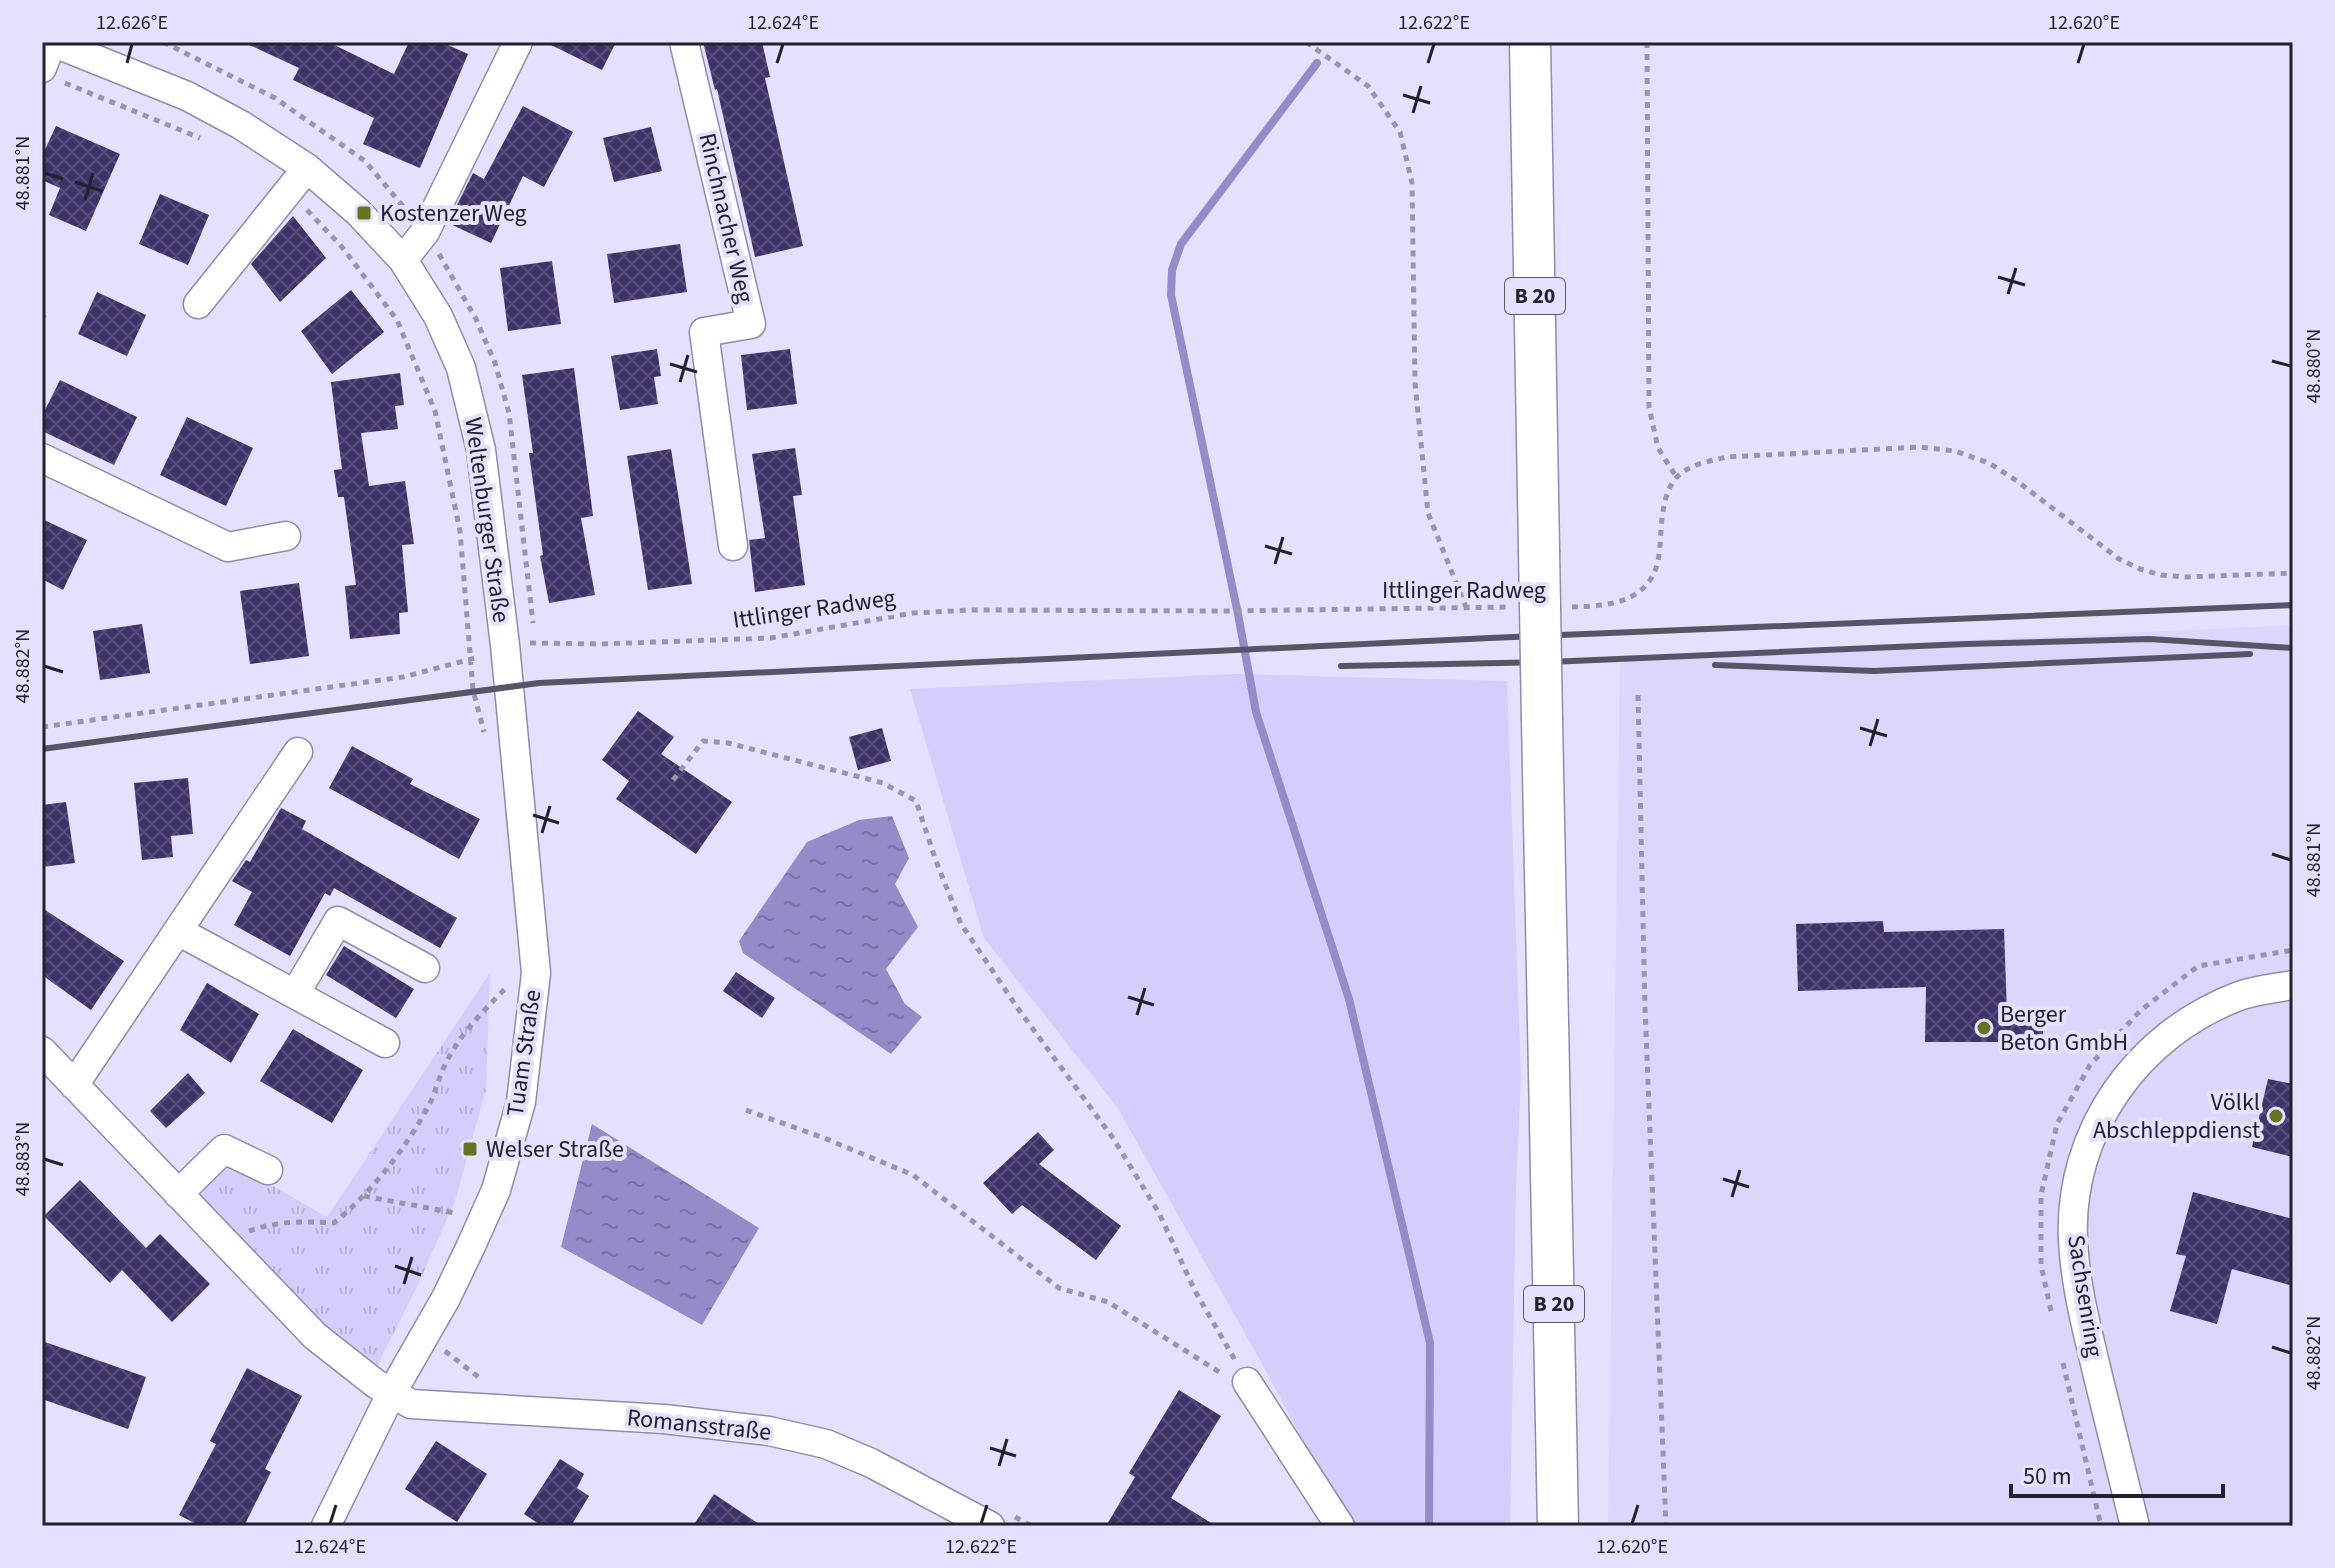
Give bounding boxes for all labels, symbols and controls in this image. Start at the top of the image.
text: 12.626°E [96,9,168,37]
text: 12.624°E [747,9,819,37]
text: 12.622°E [1398,9,1470,37]
text: 12.620°E [2048,9,2120,37]
street label: Rinchnacher Weg [689,129,763,307]
text: 48.881°N [9,136,37,210]
place label: Kostenzer Weg [380,196,527,231]
marker: Kostenzer Weg [355,204,373,222]
road number: B 20 [1505,278,1565,314]
text: 48.880°N [2300,329,2328,403]
street label: Weltenburger Straße [455,415,519,625]
street label: Ittlinger Radweg [1382,573,1546,608]
street label: Ittlinger Radweg [730,580,898,638]
text: 48.882°N [9,629,37,703]
text: 48.881°N [2300,823,2328,897]
street label: Tuam Straße [498,987,550,1119]
place label: Berger Beton GmbH [2000,997,2128,1060]
marker: Berger Beton GmbH [1975,1019,1993,1037]
place label: Völkl Abschleppdienst [2093,1085,2260,1148]
marker: Völkl Abschleppdienst [2267,1107,2285,1125]
text: 48.883°N [9,1122,37,1196]
place label: Welser Straße [486,1132,624,1167]
marker: Welser Straße [461,1140,479,1158]
street label: Sachsenring [2058,1232,2112,1360]
road number: B 20 [1524,1286,1584,1322]
text: 48.882°N [2300,1316,2328,1390]
street label: Romansstraße [625,1400,773,1450]
scale bar [2011,1448,2223,1498]
text: 50 m [2023,1459,2072,1494]
text: 12.624°E [294,1533,366,1561]
text: 12.622°E [945,1533,1017,1561]
text: 12.620°E [1596,1533,1668,1561]

